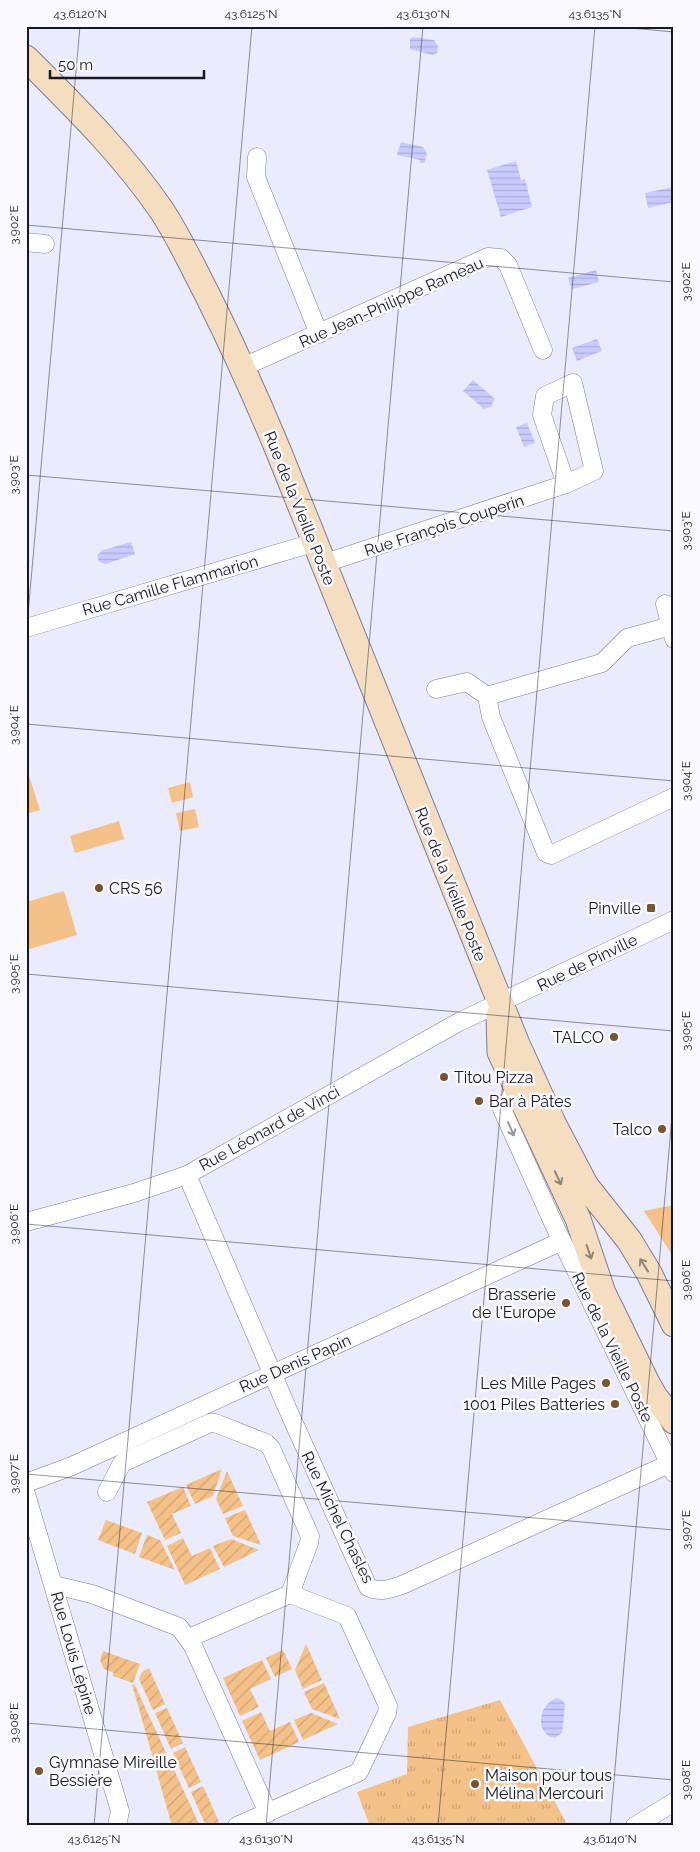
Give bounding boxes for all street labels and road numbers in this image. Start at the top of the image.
street label: Rue Jean-Philippe Rameau [296,253,486,352]
street label: Rue de la Vieille Poste [260,428,339,588]
street label: Rue François Couperin [362,491,526,560]
street label: Rue Camille Flammarion [80,551,260,620]
street label: Rue de la Vieille Poste [411,804,490,964]
street label: Rue de Pinville [534,930,641,995]
street label: Rue Léonard de Vinci [196,1082,343,1175]
street label: Rue de la Vieille Poste [568,1269,657,1425]
street label: Rue Denis Papin [237,1330,354,1397]
street label: Rue Michel Chasles [297,1448,378,1587]
street label: Rue Louis Lépine [47,1589,100,1717]

